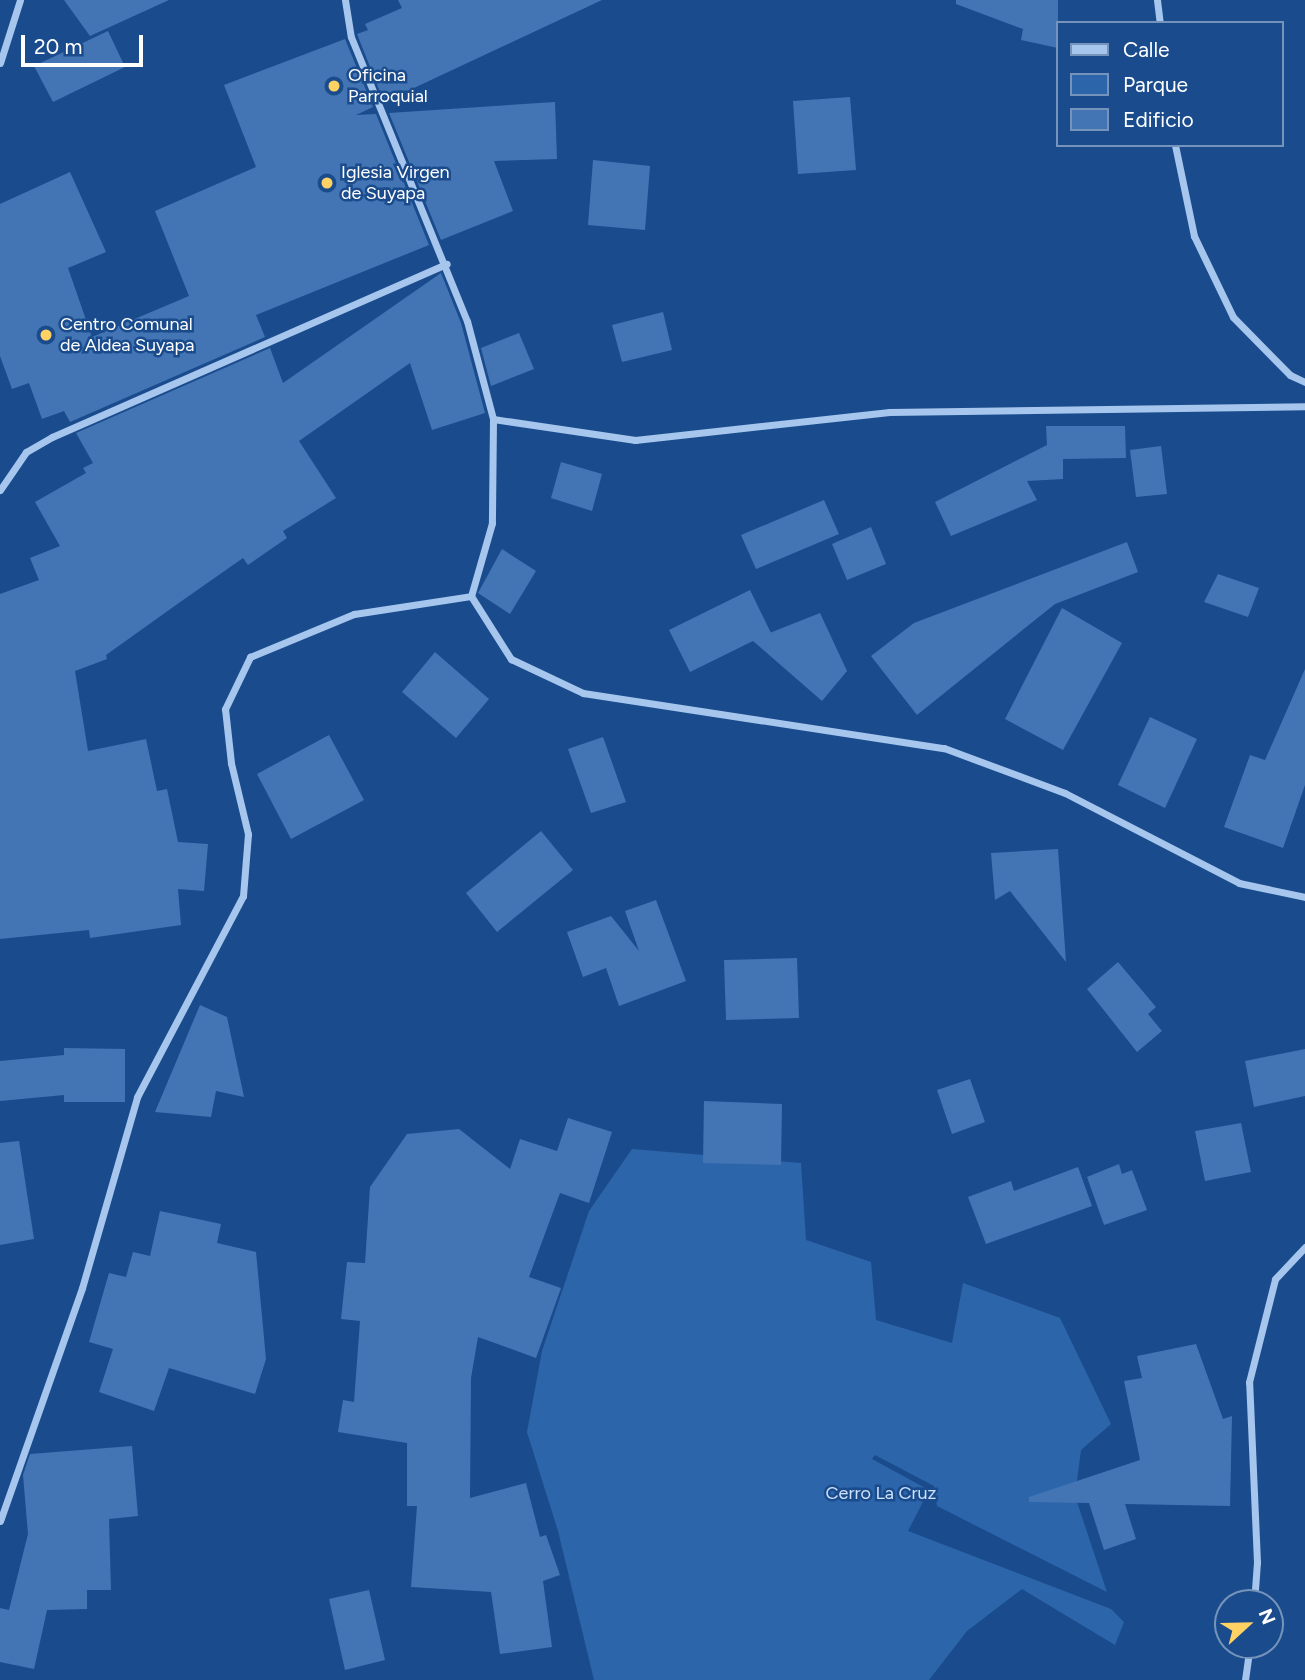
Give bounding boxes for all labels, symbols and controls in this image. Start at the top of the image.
scale bar [24,21,147,65]
legend [1056,21,1284,147]
text: 20 m [34,34,82,59]
text: Calle [1123,37,1170,62]
place label: Oficina Parroquial [348,65,428,108]
text: Parque [1123,72,1188,97]
marker: Oficina Parroquial [326,78,342,94]
text: Edificio [1123,107,1194,132]
place label: Iglesia Virgen de Suyapa [341,162,450,204]
marker: Iglesia Virgen de Suyapa [319,175,335,191]
place label: Centro Comunal de Aldea Suyapa [60,314,194,356]
marker: Centro Comunal de Aldea Suyapa [38,327,54,343]
park label: Cerro La Cruz [826,1482,936,1504]
north arrow [1214,1589,1284,1659]
text: N [1254,1606,1280,1628]

